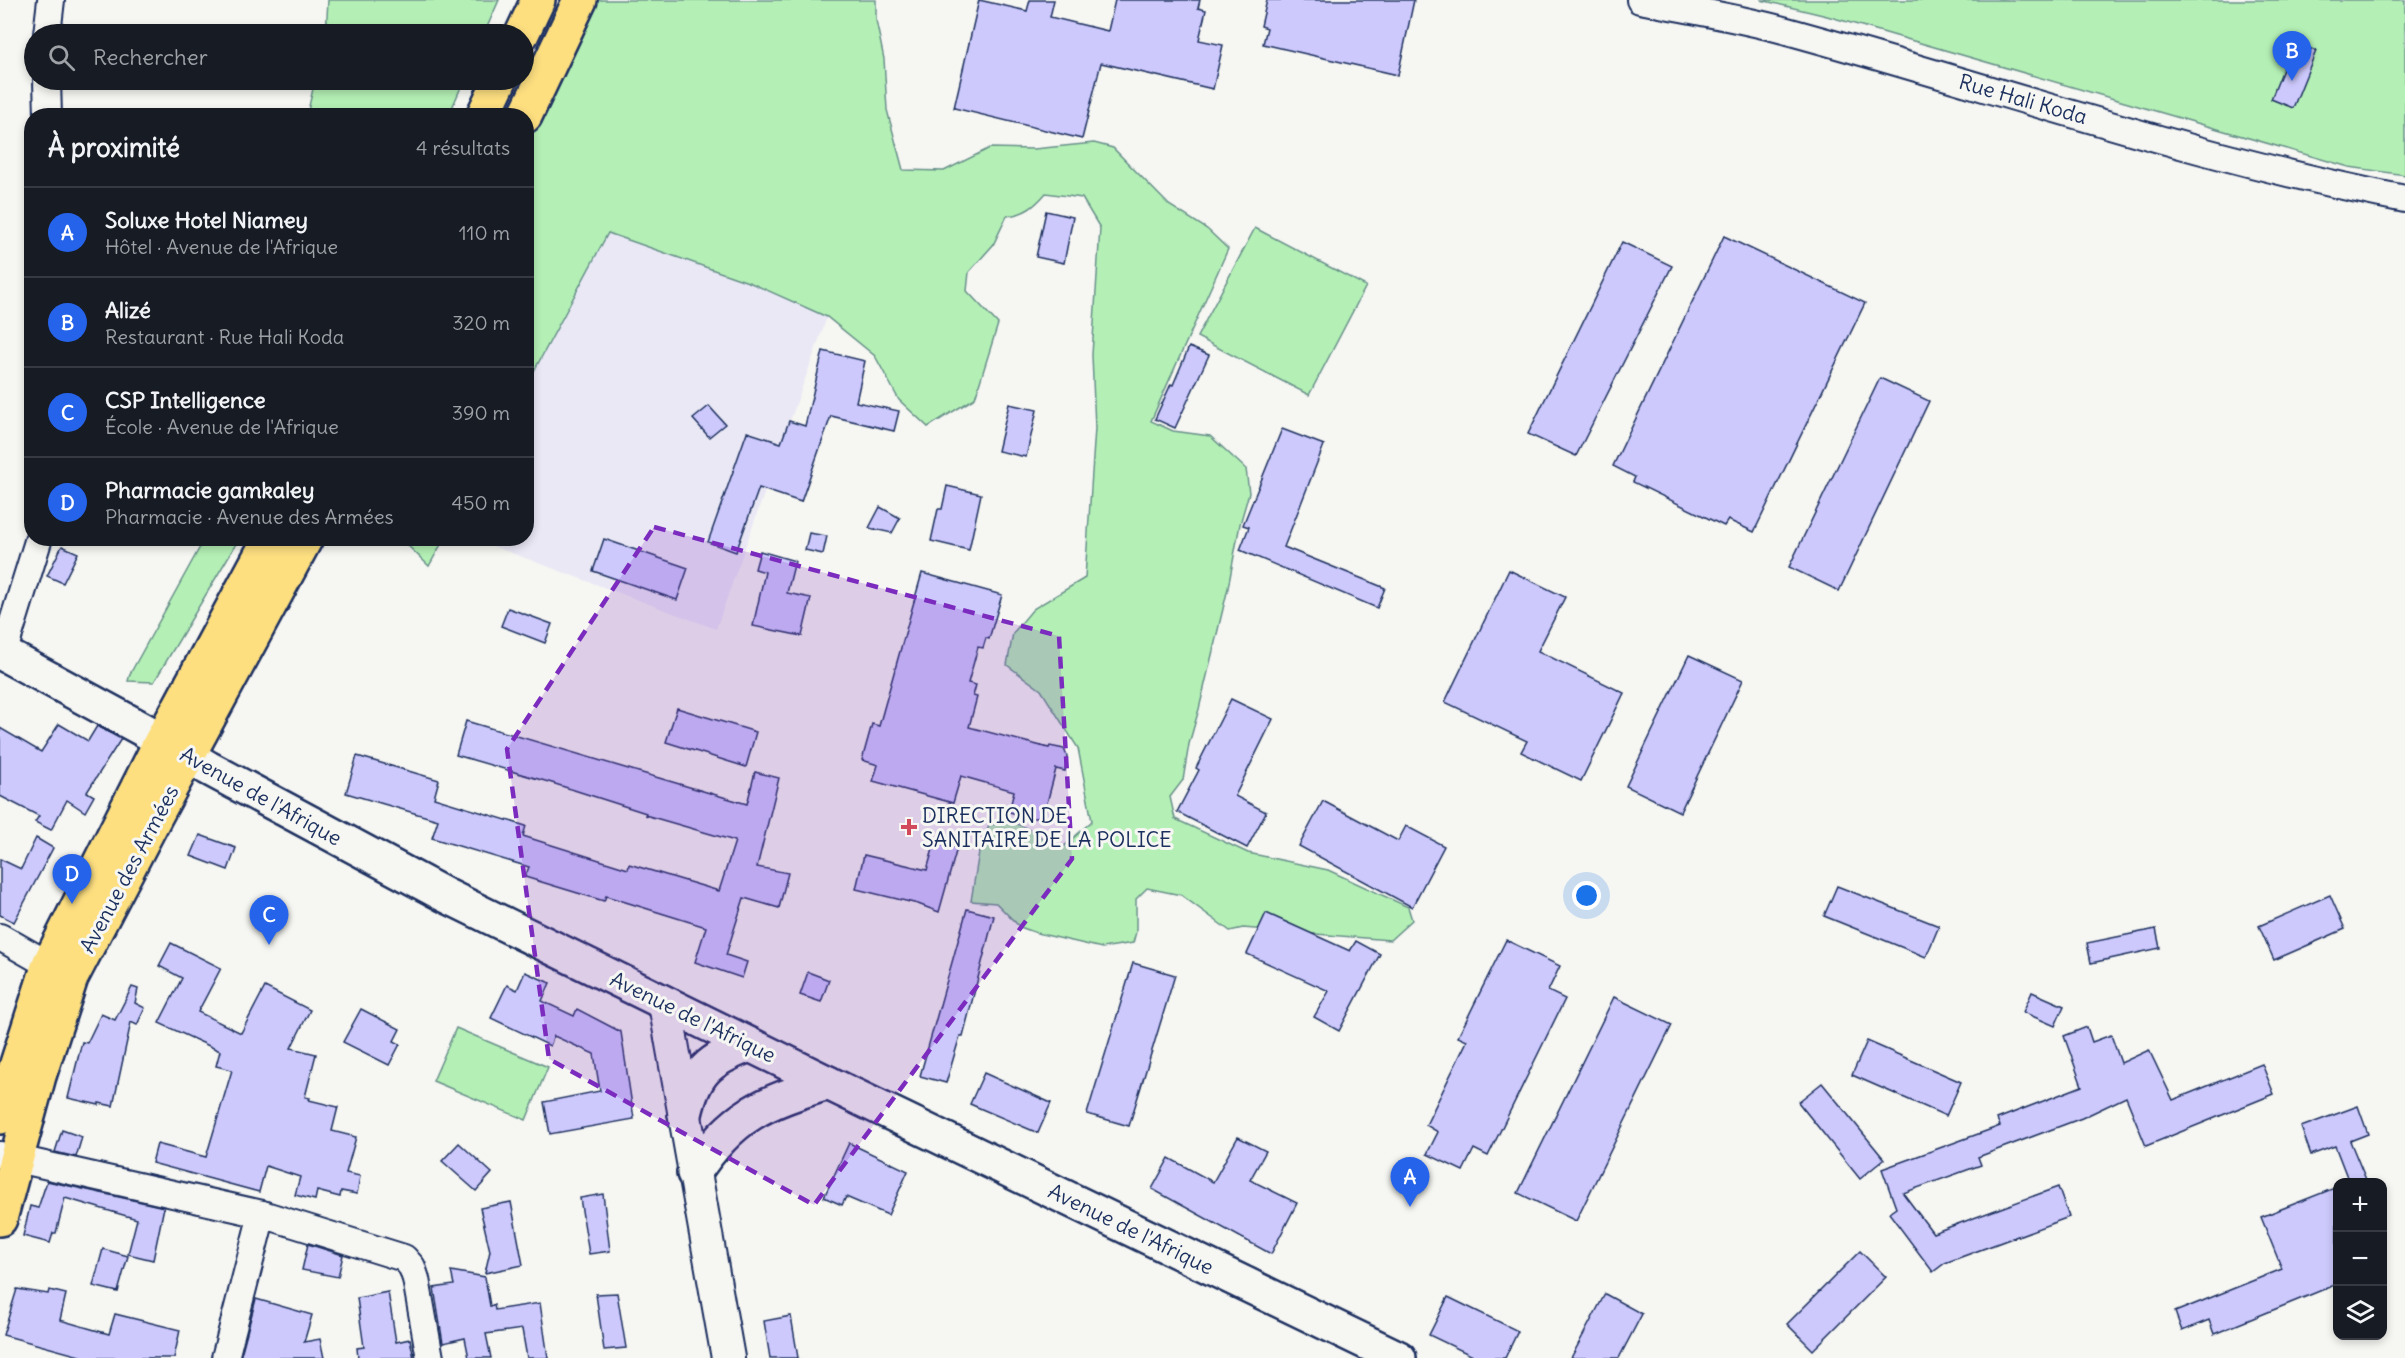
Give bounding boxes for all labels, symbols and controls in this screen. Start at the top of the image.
search box [24,24,534,90]
pin: B [2272,32,2312,81]
icon: search [45,41,78,74]
text: Rechercher [93,43,208,71]
street label: Rue Hali Koda [1956,68,2090,130]
text: À proximité [48,131,180,164]
text: 4 résultats [416,135,510,160]
text: Soluxe Hotel Niamey [105,206,308,234]
text: A [61,220,74,245]
text: 110 m [459,220,510,245]
text: Hôtel · Avenue de l'Afrique [105,234,338,259]
text: Alizé [105,296,151,324]
text: B [61,310,74,335]
text: 320 m [452,310,510,335]
text: Restaurant · Rue Hali Koda [105,324,344,349]
text: CSP Intelligence [105,386,266,414]
text: C [61,400,74,425]
text: 390 m [452,400,510,425]
text: École · Avenue de l'Afrique [105,414,339,439]
text: Pharmacie gamkaley [105,476,314,504]
text: D [60,490,75,515]
text: 450 m [451,490,510,515]
text: Pharmacie · Avenue des Armées [105,504,394,529]
street label: Avenue de l'Afrique [176,740,346,852]
street label: Avenue des Armées [73,780,185,958]
place label: DIRECTION DE SANITAIRE DE LA POLICE [922,802,1171,853]
marker: DIRECTION DE SANITAIRE DE LA POLICE [900,818,918,836]
pin: D [52,854,92,904]
your location [1572,881,1601,910]
pin: C [250,896,288,945]
street label: Avenue de l'Afrique [606,965,780,1069]
pin: A [1390,1158,1430,1207]
street label: Avenue de l'Afrique [1044,1177,1218,1281]
map controls [2333,1178,2387,1340]
button: + [2333,1178,2387,1232]
button: − [2333,1232,2387,1286]
button: layers [2333,1286,2387,1340]

